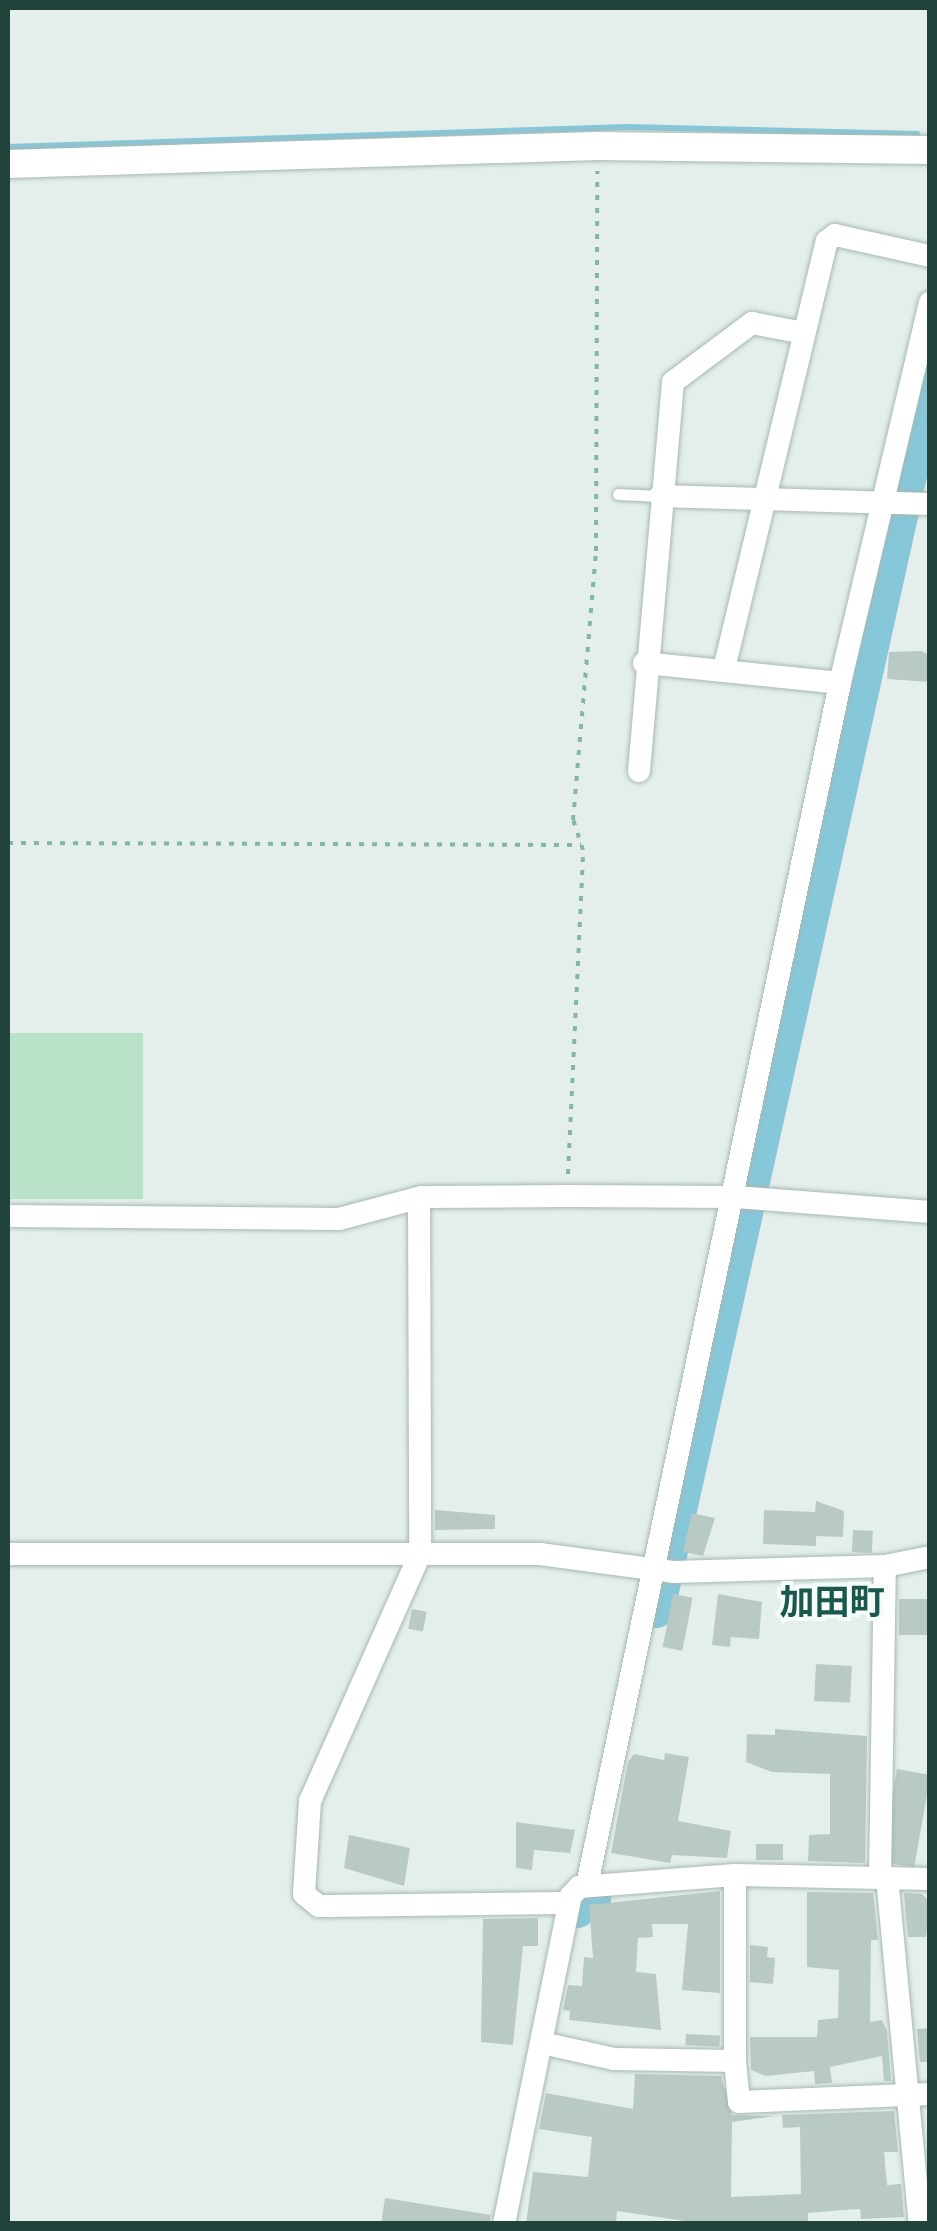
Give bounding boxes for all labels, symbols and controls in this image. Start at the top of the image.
district label: 加田町 [780,1581,884,1623]

